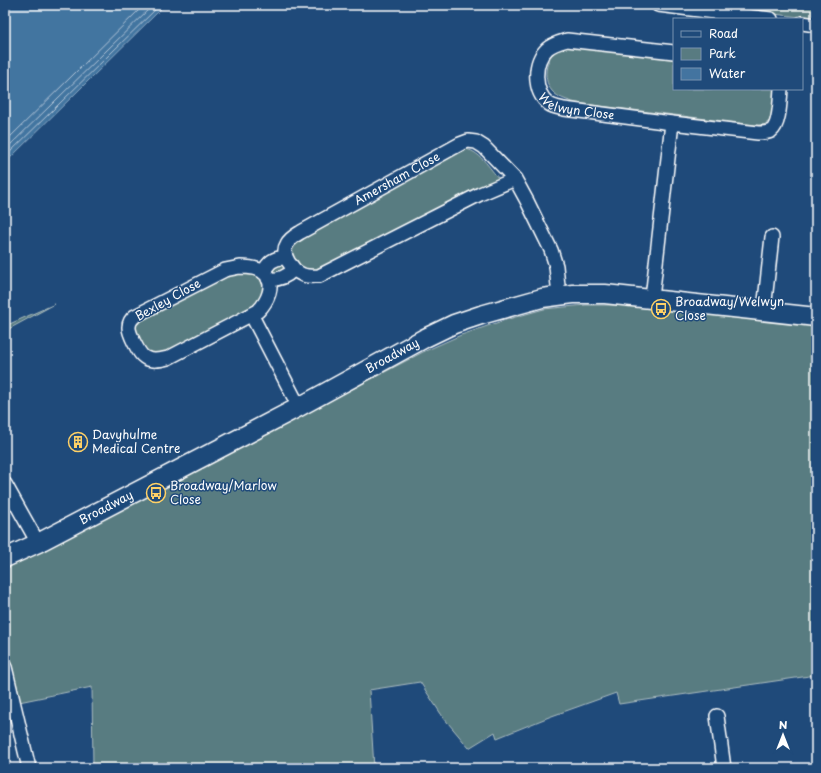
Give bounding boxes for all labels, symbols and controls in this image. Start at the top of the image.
legend [673,18,803,90]
text: Road [709,24,738,42]
text: Park [709,44,736,62]
text: Water [709,64,746,82]
street label: Welwyn Close [534,89,615,123]
street label: Amersham Close [350,147,443,209]
street label: Bexley Close [131,273,204,325]
place label: Broadway/Welwyn Close [675,292,784,324]
bus stop icon: Broadway/Welwyn Close [650,298,672,320]
street label: Broadway [362,333,422,377]
place label: Davyhulme Medical Centre [92,425,180,457]
building icon: Davyhulme Medical Centre [67,431,89,453]
place label: Broadway/Marlow Close [170,476,277,508]
bus stop icon: Broadway/Marlow Close [145,482,167,504]
street label: Broadway [75,485,136,528]
north arrow [763,715,803,755]
text: N [779,716,788,733]

